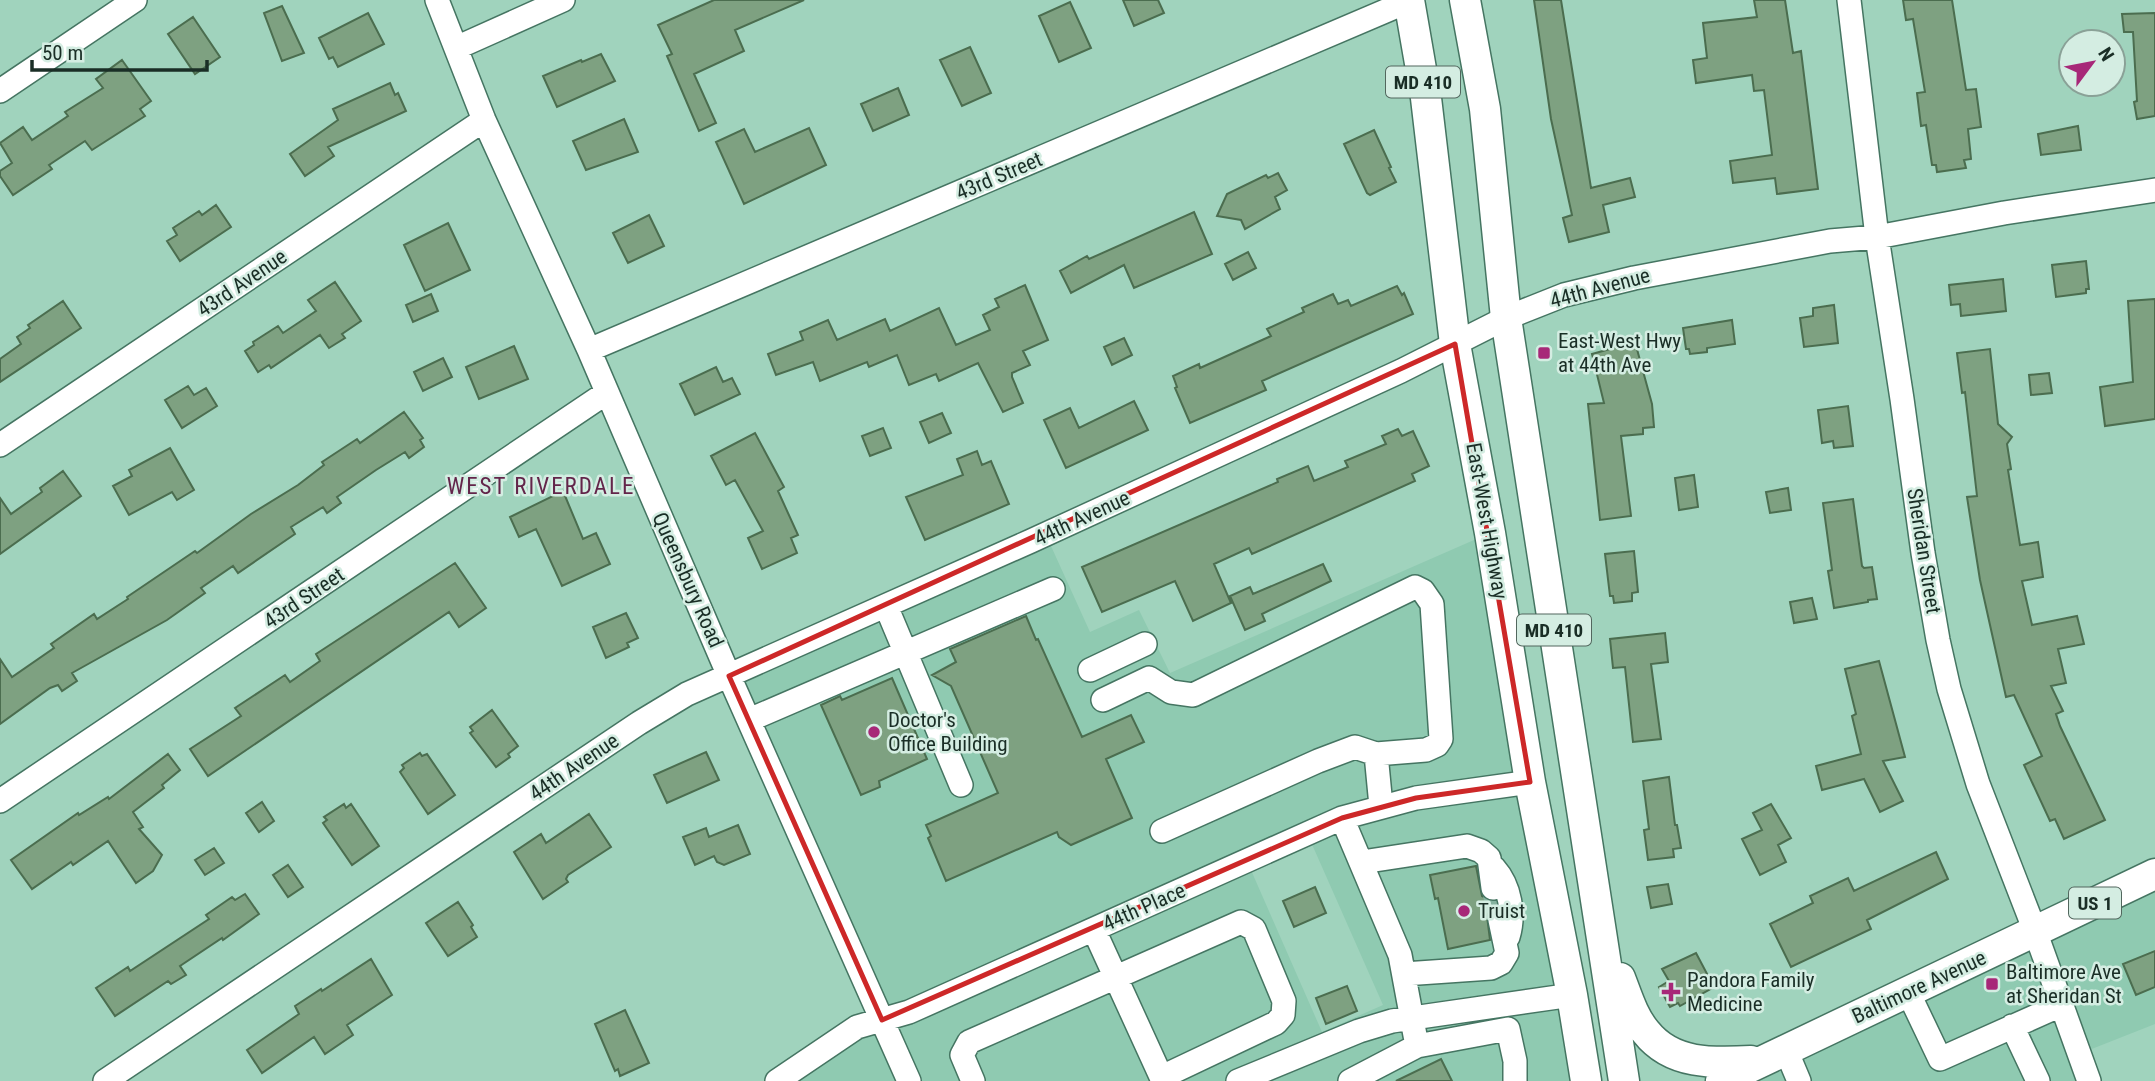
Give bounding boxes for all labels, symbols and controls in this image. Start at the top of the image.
scale bar [32,28,206,72]
north arrow [2057,28,2127,98]
text: 50 m [42,41,83,65]
text: N [2093,43,2119,65]
road number: MD 410 [1386,66,1460,97]
street label: 43rd Street [952,147,1046,205]
street label: 43rd Avenue [193,244,291,322]
street label: 44th Avenue [1547,263,1653,313]
place label: East-West Hwy at 44th Ave [1558,329,1681,377]
marker: East-West Hwy at 44th Ave [1536,345,1552,361]
street label: East-West Highway [1461,441,1513,601]
district label: WEST RIVERDALE [447,473,635,500]
street label: 44th Avenue [1031,485,1134,551]
street label: Sheridan Street [1902,487,1946,615]
street label: Queensbury Road [648,509,728,651]
street label: 43rd Street [259,562,349,634]
road number: MD 410 [1517,614,1591,646]
place label: Doctor's Office Building [888,708,1008,756]
marker: Doctor's Office Building [866,724,882,740]
street label: 44th Avenue [525,728,623,806]
street label: 44th Place [1099,878,1189,936]
road number: US 1 [2069,888,2121,918]
place label: Truist [1478,899,1525,923]
marker: Truist [1456,903,1472,919]
street label: Baltimore Avenue [1848,945,1990,1029]
place label: Baltimore Ave at Sheridan St [2006,960,2122,1008]
place label: Pandora Family Medicine [1687,968,1815,1016]
marker: Baltimore Ave at Sheridan St [1984,976,2000,992]
marker: Pandora Family Medicine [1661,982,1681,1002]

